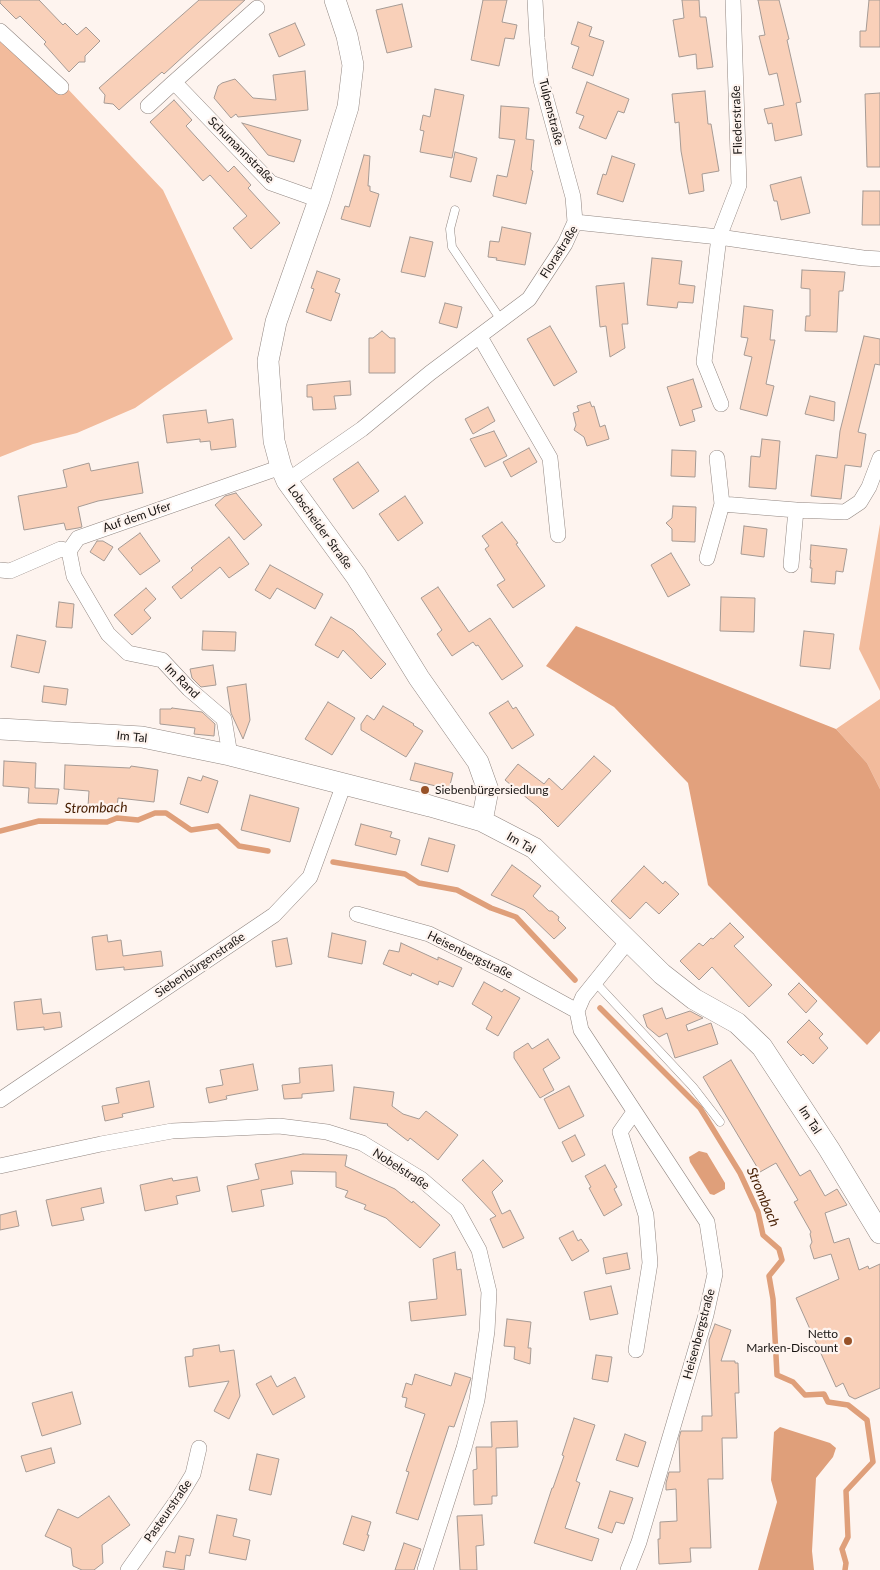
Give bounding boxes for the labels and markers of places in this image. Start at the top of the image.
place label: Siebenbürgersiedlung [435,783,548,797]
marker: Siebenbürgersiedlung [419,784,431,796]
place label: Netto Marken-Discount [746,1327,838,1355]
marker: Netto Marken-Discount [842,1335,854,1347]

